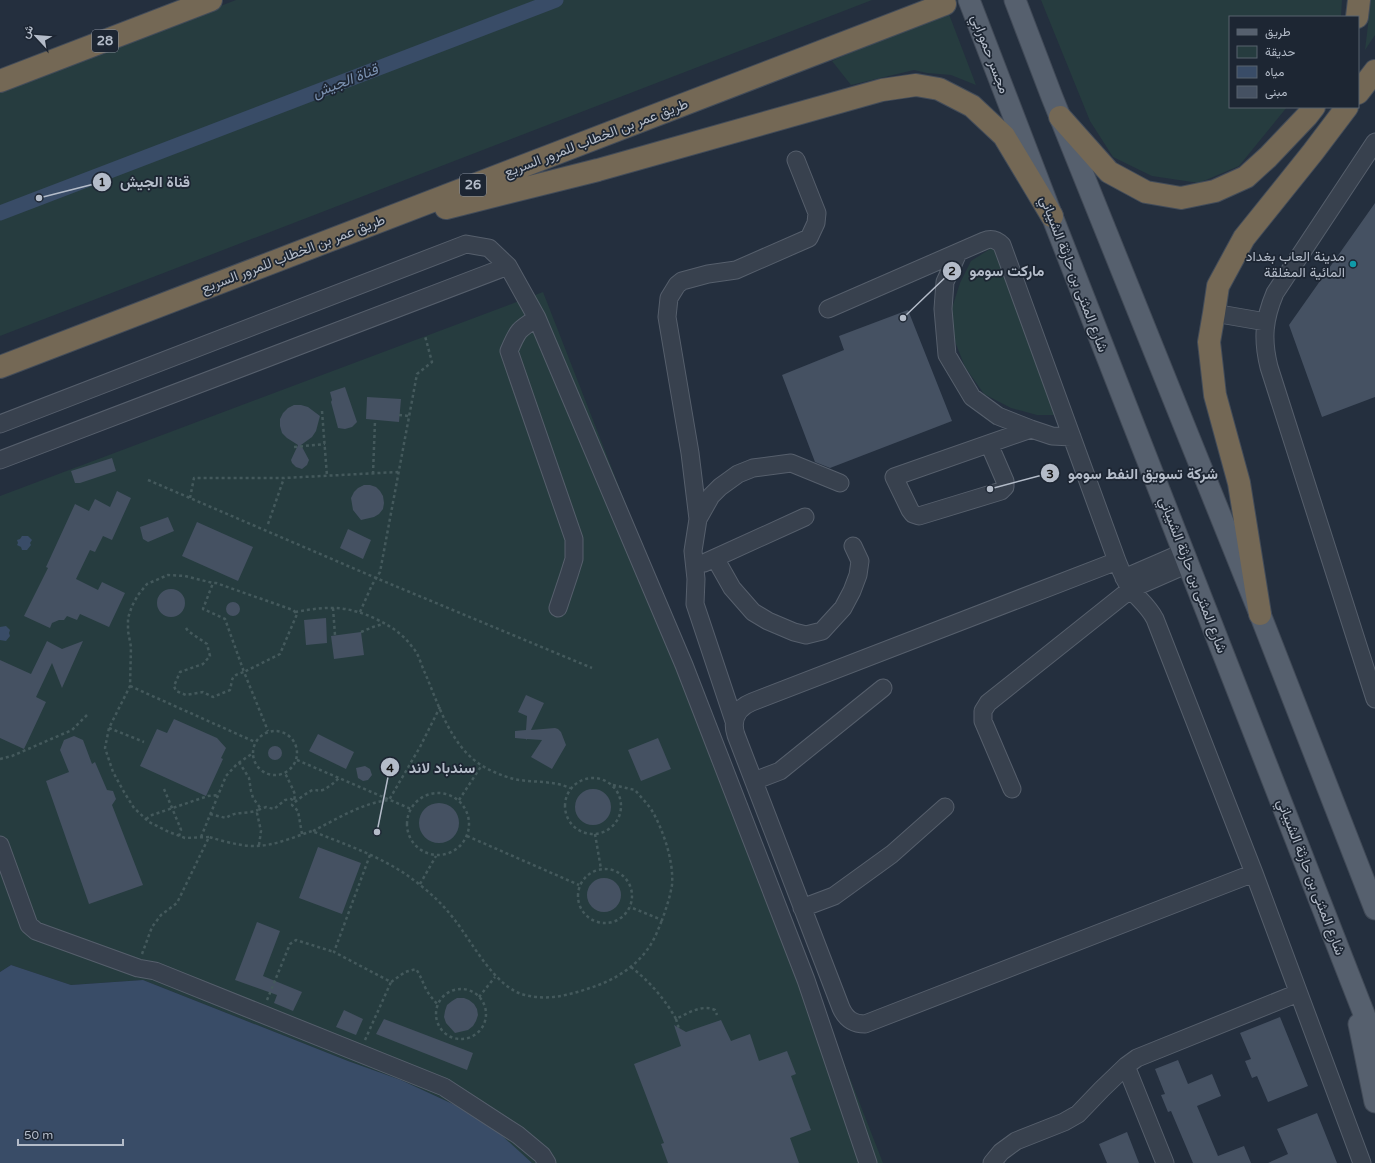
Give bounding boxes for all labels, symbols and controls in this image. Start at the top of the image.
street label: مجسر حمورابي [964,12,1013,97]
north arrow [16,16,56,56]
legend [1229,16,1359,108]
text: ش [19,23,36,41]
text: طريق [1265,25,1291,40]
road number: 28 [92,30,118,52]
text: حديقة [1265,45,1295,59]
water label: قناة الجيش [310,60,381,102]
text: مياه [1265,65,1284,79]
text: مبنى [1265,85,1287,100]
street label: طريق عمر بن الخطاب للمرور السريع [502,95,691,183]
callout: قناة الجيش [92,168,198,195]
text: قناة الجيش [120,173,190,191]
road number: 26 [460,174,486,196]
text: 1 [98,175,106,189]
street label: شارع المثنى بن حارثة الشيباني [1034,193,1112,356]
street label: طريق عمر بن الخطاب للمرور السريع [199,211,388,299]
place label: مدينة العاب بغداد المائية المغلقة [1246,248,1345,281]
callout: ماركت سومو [942,257,1053,284]
marker: مدينة العاب بغداد المائية المغلقة [1348,259,1358,269]
text: ماركت سومو [970,262,1044,280]
text: 2 [948,264,956,278]
callout: شركة تسويق النفط سومو [1040,460,1226,487]
text: شركة تسويق النفط سومو [1068,465,1218,483]
text: 3 [1046,467,1054,481]
street label: شارع المثنى بن حارثة الشيباني [1153,494,1231,657]
callout: سندباد لاند [380,754,483,781]
text: سندباد لاند [409,759,475,777]
text: 4 [386,761,394,775]
street label: شارع المثنى بن حارثة الشيباني [1271,796,1349,959]
scale bar [18,1121,123,1147]
text: 50 m [24,1128,53,1142]

